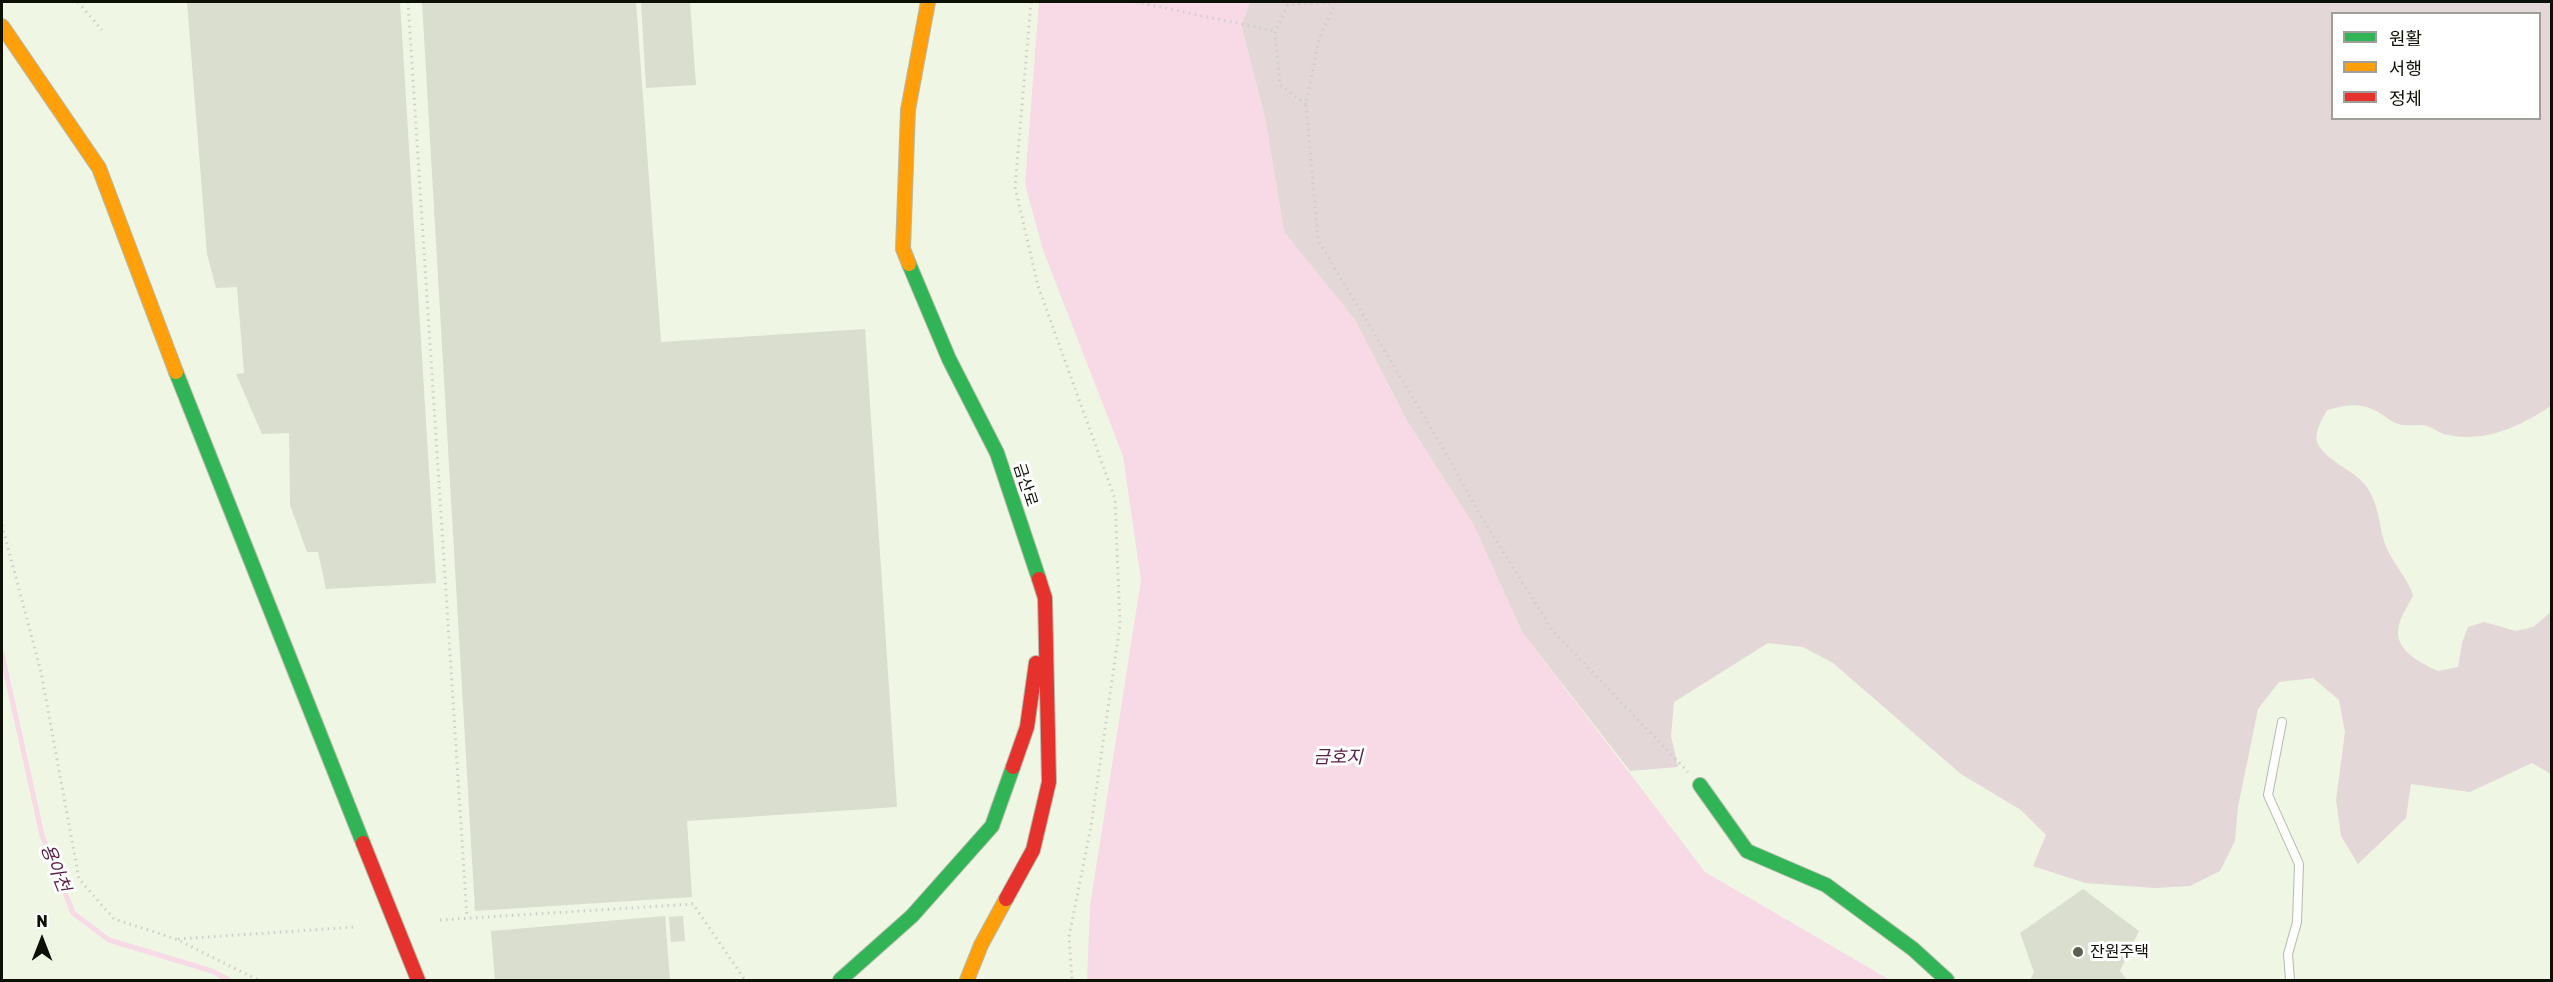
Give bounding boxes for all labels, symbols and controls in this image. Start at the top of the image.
legend [2331,12,2541,120]
text: 원활 [2389,28,2422,50]
text: 서행 [2389,58,2422,80]
text: 정체 [2389,88,2422,110]
street label: 금산로 [1009,461,1041,509]
water label: 금호지 [1313,747,1363,769]
water label: 용아천 [36,841,74,895]
north arrow [12,910,72,970]
text: N [36,912,48,931]
place label: 잔원주택 [2090,942,2149,962]
marker: 잔원주택 [2071,945,2085,959]

